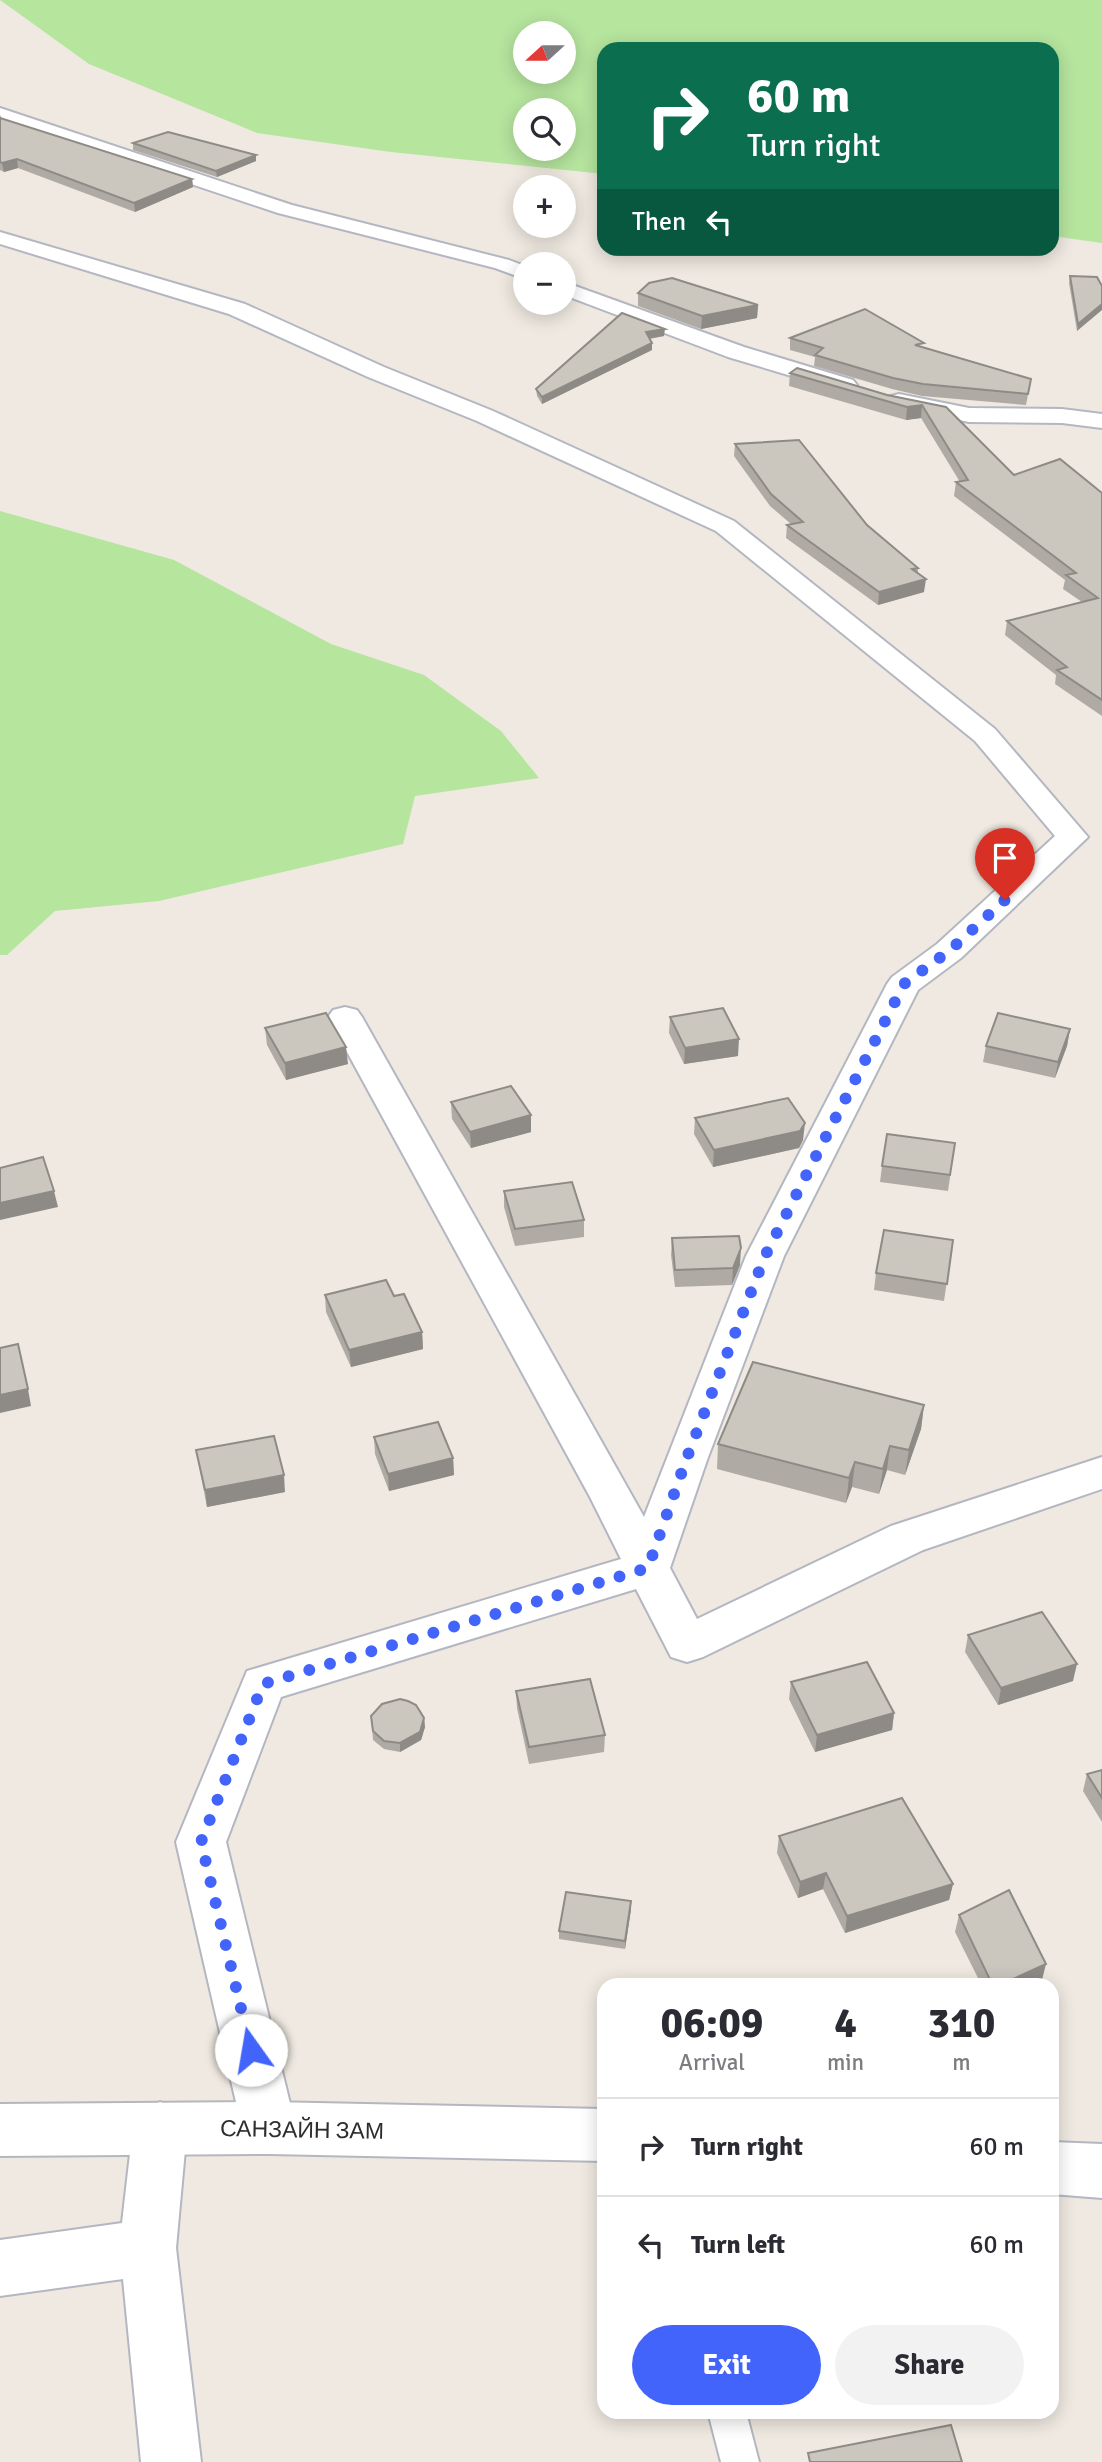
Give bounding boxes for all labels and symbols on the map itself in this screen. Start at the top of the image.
north arrow [513,21,576,84]
pin [975,828,1035,900]
position arrow [214,2013,288,2087]
street label: САНЗАЙН ЗАМ [220,2114,384,2146]

